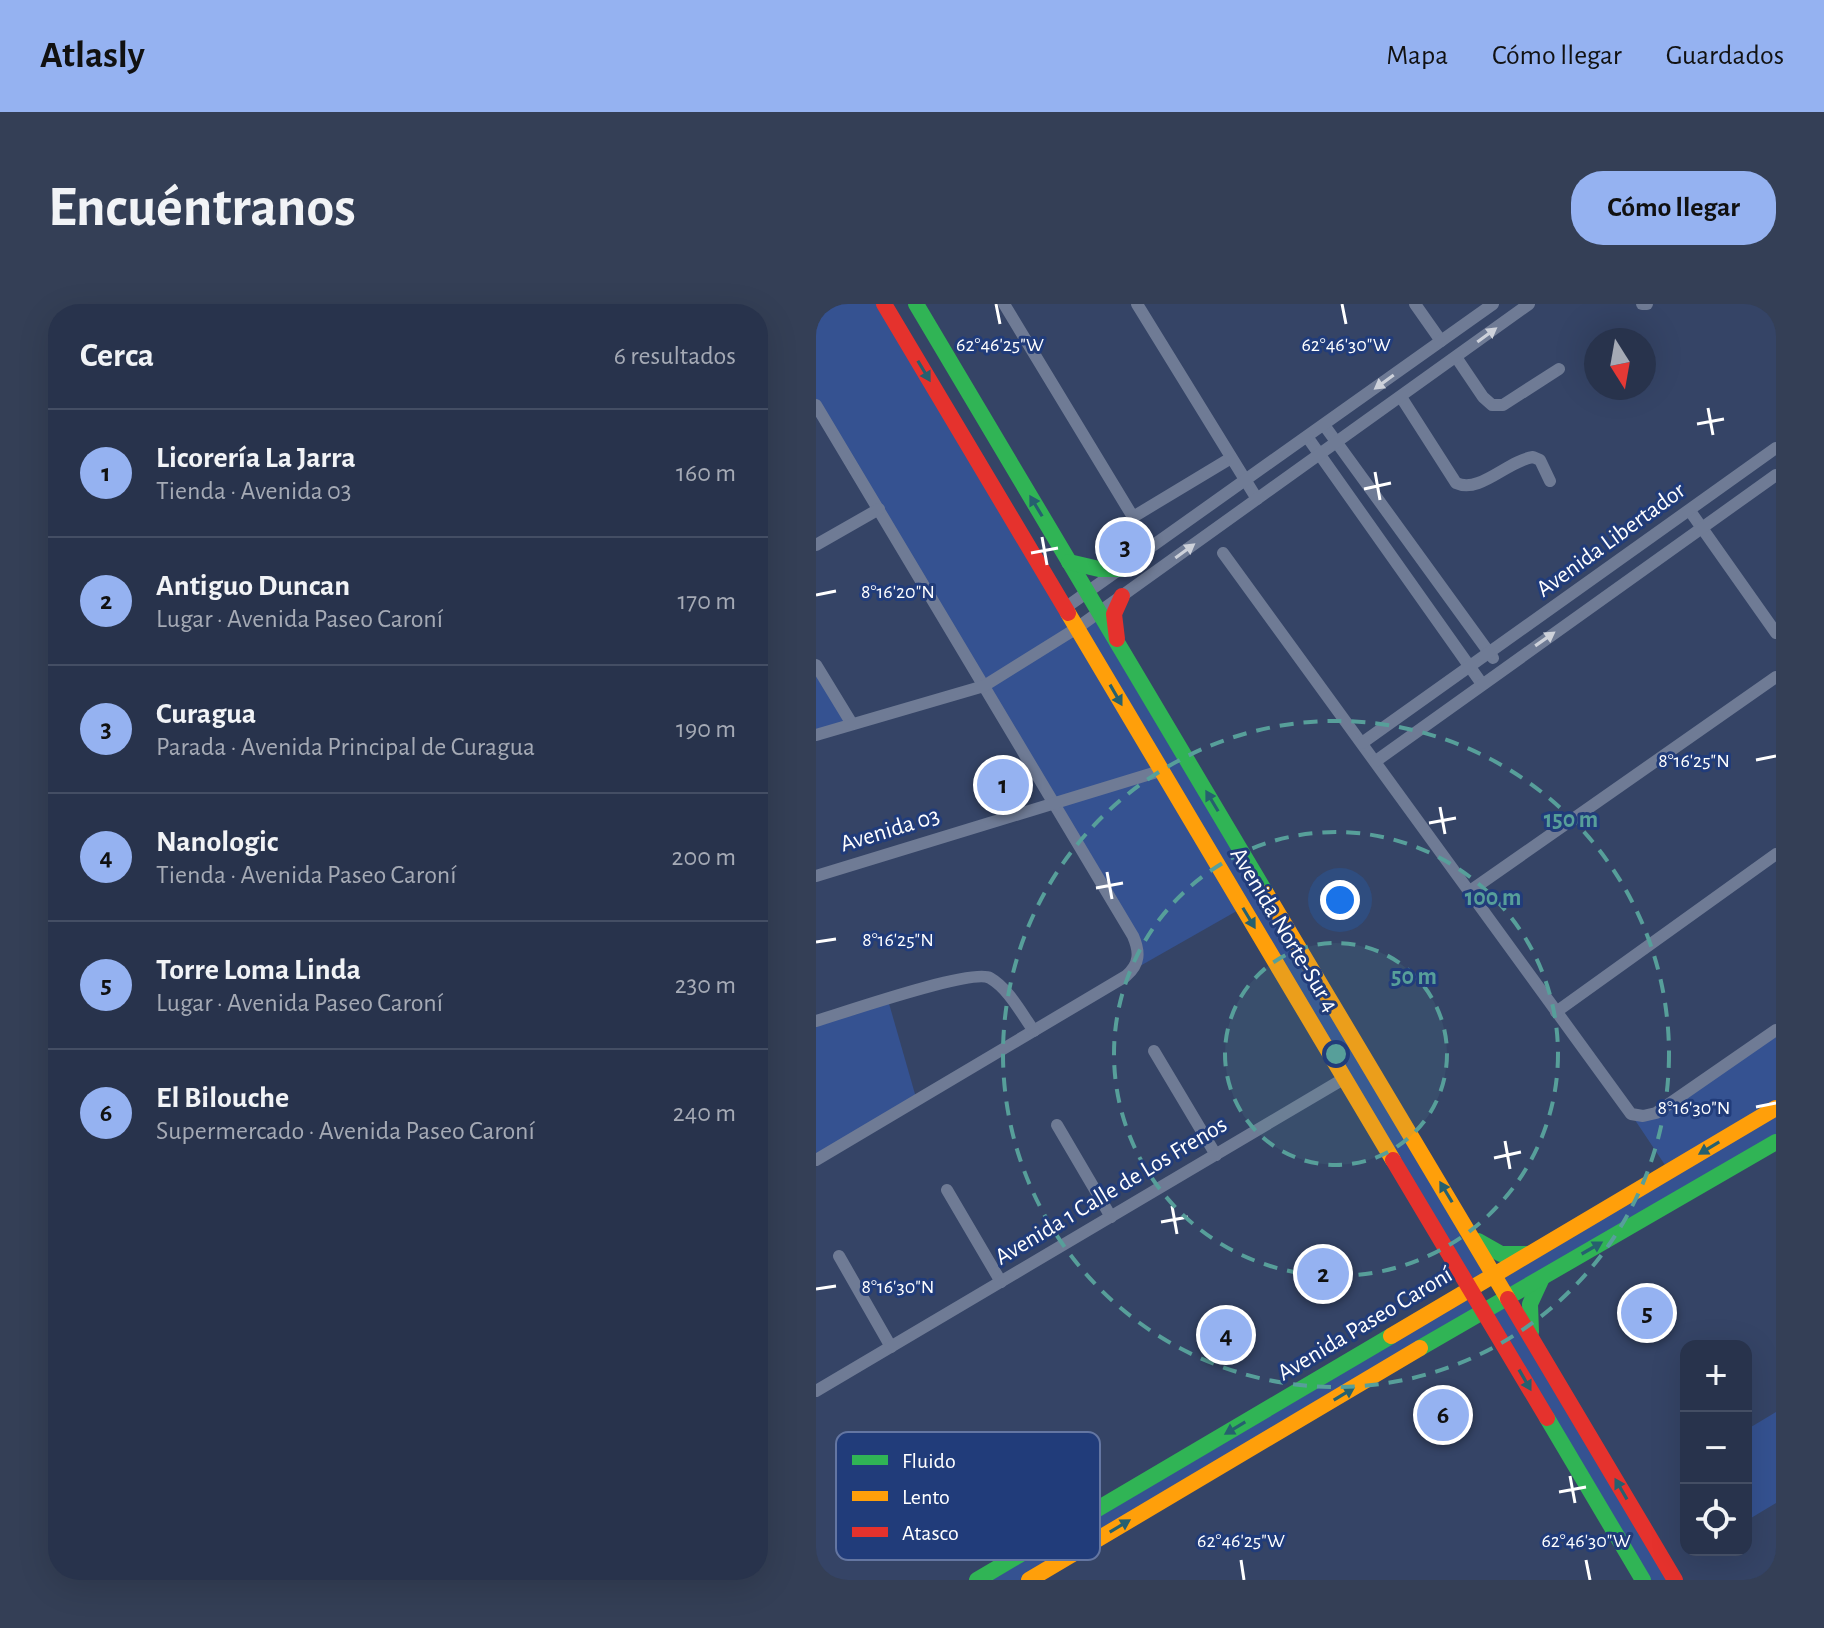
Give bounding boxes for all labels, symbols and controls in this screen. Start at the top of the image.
text: Atlasly [40,37,145,75]
text: Mapa [1386,42,1448,70]
text: Cómo llegar [1492,42,1622,70]
text: Guardados [1666,42,1784,70]
button: Cómo llegar [1571,171,1776,245]
text: Encuéntranos [48,180,356,236]
one-way arrow [1477,327,1498,343]
north arrow [1584,328,1656,400]
text: 62°46'25"W [956,335,1044,355]
text: 62°46'30"W [1301,335,1391,355]
text: Cerca [80,339,154,373]
text: 6 resultados [614,343,736,369]
one-way arrow [916,360,930,382]
one-way arrow [1373,374,1394,389]
text: Licorería La Jarra [156,443,356,473]
text: 1 [101,460,111,486]
text: 160 m [676,460,736,486]
text: Tienda · Avenida 03 [156,478,352,504]
street label: Avenida Libertador [1532,478,1690,602]
one-way arrow [1029,495,1043,517]
pin: 3 [1099,517,1151,577]
one-way arrow [1174,544,1195,559]
text: Antiguo Duncan [156,571,350,601]
text: 8°16'20"N [861,582,935,602]
text: 2 [100,588,112,614]
text: 170 m [677,588,736,614]
text: Lugar · Avenida Paseo Caroní [156,606,443,632]
one-way arrow [1535,632,1556,647]
one-way arrow [1109,684,1123,706]
text: Curagua [156,699,256,729]
text: 3 [100,716,112,742]
text: 190 m [676,716,736,742]
text: Parada · Avenida Principal de Curagua [156,734,535,760]
text: 8°16'25"N [1658,751,1730,771]
pin: 1 [977,755,1029,815]
one-way arrow [1205,790,1219,812]
street label: Avenida 03 [837,804,943,856]
text: 150 m [1544,808,1598,832]
text: Nanologic [156,827,278,857]
street label: Avenida Norte-Sur 4 [1225,843,1343,1017]
text: 4 [99,844,113,870]
text: 200 m [672,844,736,870]
text: Tienda · Avenida Paseo Caroní [156,862,456,888]
your location [1320,880,1360,920]
text: 100 m [1465,886,1521,910]
one-way arrow [1242,907,1256,929]
text: 8°16'25"N [862,930,934,950]
text: Torre Loma Linda [156,955,361,985]
text: 50 m [1391,965,1437,989]
text: 5 [100,972,112,998]
text: 230 m [675,972,736,998]
text: Lugar · Avenida Paseo Caroní [156,990,443,1016]
centre of rings [1322,1040,1350,1068]
text: El Bilouche [156,1083,289,1113]
text: 8°16'30"N [1658,1098,1731,1118]
text: 6 [100,1100,112,1126]
text: 240 m [673,1100,736,1126]
street label: Avenida 1 Calle de Los Frenos [991,1112,1231,1270]
text: Supermercado · Avenida Paseo Caroní [156,1118,535,1144]
one-way arrow [1698,1141,1720,1155]
one-way arrow [1439,1181,1453,1203]
one-way arrow [1581,1241,1603,1255]
pin: 2 [1297,1244,1349,1304]
street label: Avenida Paseo Caroní [1273,1262,1457,1386]
text: 8°16'30"N [862,1277,935,1297]
pin: 5 [1621,1283,1673,1343]
pin: 4 [1200,1305,1252,1365]
map controls [1680,1340,1752,1556]
button: + [1680,1340,1752,1412]
one-way arrow [1518,1369,1532,1391]
pin: 6 [1417,1385,1469,1445]
one-way arrow [1333,1387,1355,1401]
button: − [1680,1412,1752,1484]
one-way arrow [1224,1421,1246,1435]
legend [836,1432,1100,1560]
text: Fluido [902,1450,956,1472]
one-way arrow [1614,1478,1628,1500]
button: locate [1680,1484,1752,1556]
text: Lento [902,1486,950,1508]
one-way arrow [1109,1519,1131,1533]
text: Atasco [902,1522,959,1544]
text: 62°46'25"W [1197,1531,1285,1551]
text: 62°46'30"W [1541,1531,1631,1551]

